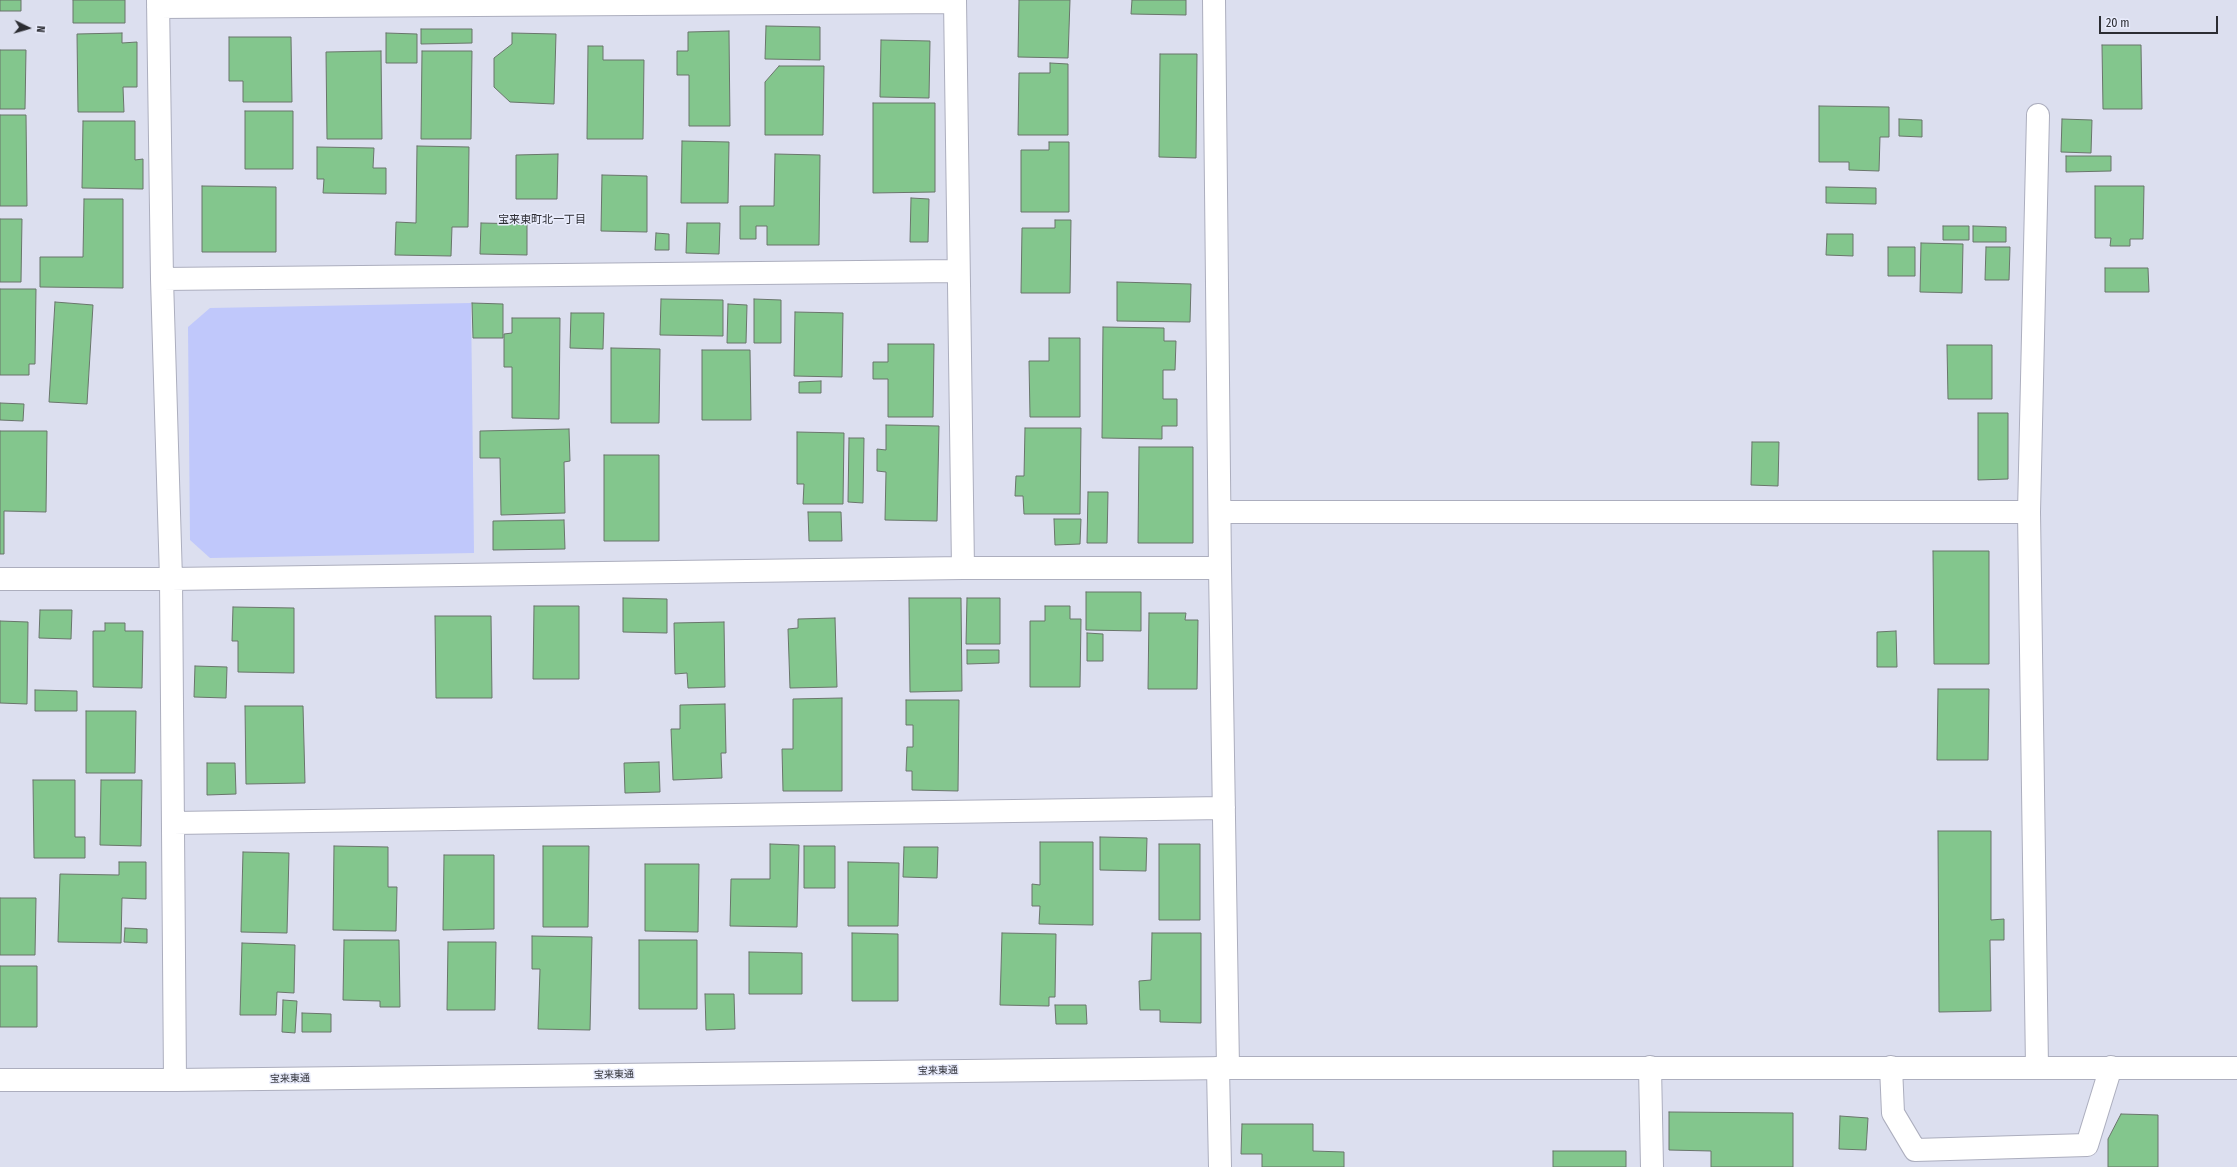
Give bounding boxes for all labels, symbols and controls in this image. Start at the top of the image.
north arrow [8,8,48,48]
scale bar [2101,8,2220,34]
text: 20 m [2106,16,2130,30]
text: N [34,25,47,33]
district label: 宝来東町北一丁目 [498,213,586,227]
street label: 宝来東通 [918,1065,958,1077]
street label: 宝来東通 [594,1069,634,1081]
street label: 宝来東通 [270,1073,310,1085]

